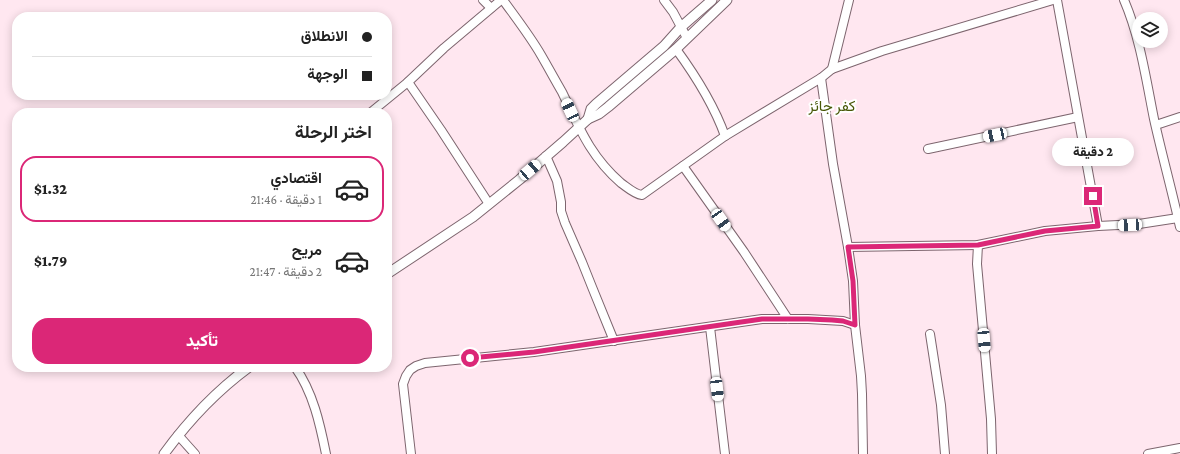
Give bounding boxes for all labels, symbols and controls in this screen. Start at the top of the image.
map controls [1132,12,1168,48]
button: layers [1132,12,1168,48]
text: الانطلاق [301,28,348,44]
text: الوجهة [307,66,348,82]
car [559,97,581,123]
district label: كفر جائز [807,98,856,115]
text: اختر الرحلة [295,122,372,142]
car [982,127,1008,143]
callout: 2 دقيقة [1052,138,1134,166]
text: 2 دقيقة [1073,144,1113,159]
car [517,158,543,182]
text: اقتصادي [270,170,322,186]
icon: car [334,171,370,207]
text: $1.32 [34,181,67,197]
route end [1084,187,1102,205]
text: 1 دقيقة · 21:46 [250,192,322,207]
car [709,207,733,233]
car [1118,218,1142,232]
text: مريح [292,242,322,258]
icon: car [334,243,370,279]
text: $1.79 [34,253,67,269]
text: 2 دقيقة · 21:47 [249,264,322,279]
button: تأكيد [32,318,372,364]
car [977,328,991,352]
route start [461,349,479,367]
car [710,376,724,402]

